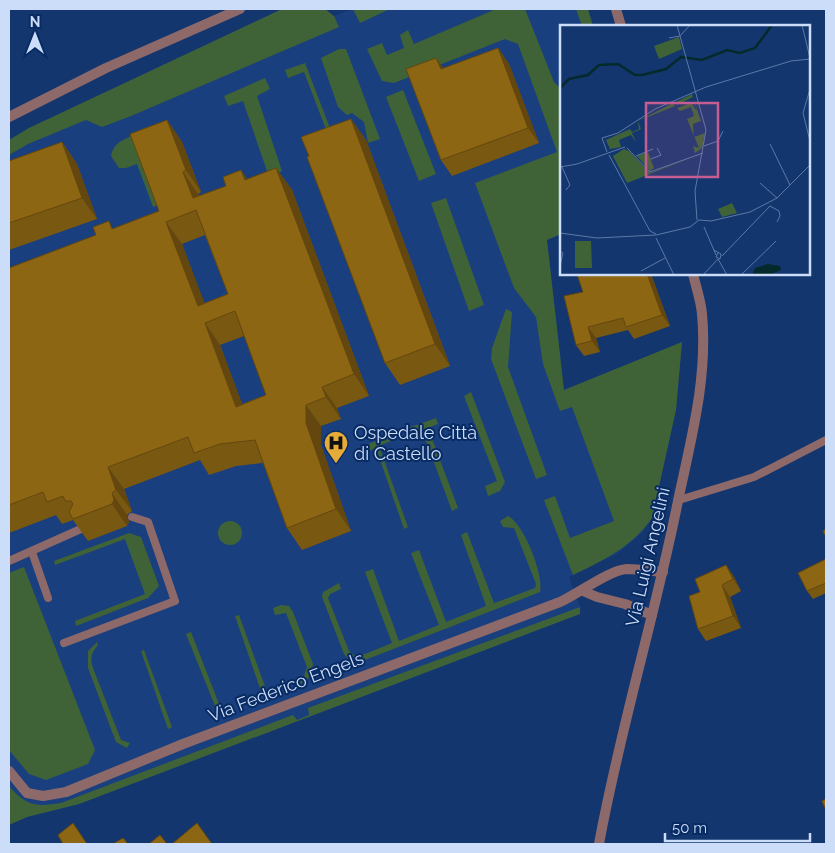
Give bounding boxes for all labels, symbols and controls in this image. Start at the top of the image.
north arrow [10,10,60,60]
text: N [30,14,40,30]
inset map [560,25,810,275]
place label: Ospedale Città di Castello [354,422,477,464]
hospital icon: Ospedale Città di Castello [323,430,349,464]
street label: Via Luigi Angelini [621,485,674,629]
street label: Via Federico Engels [205,647,367,726]
scale bar [665,810,810,842]
text: 50 m [672,819,707,837]

